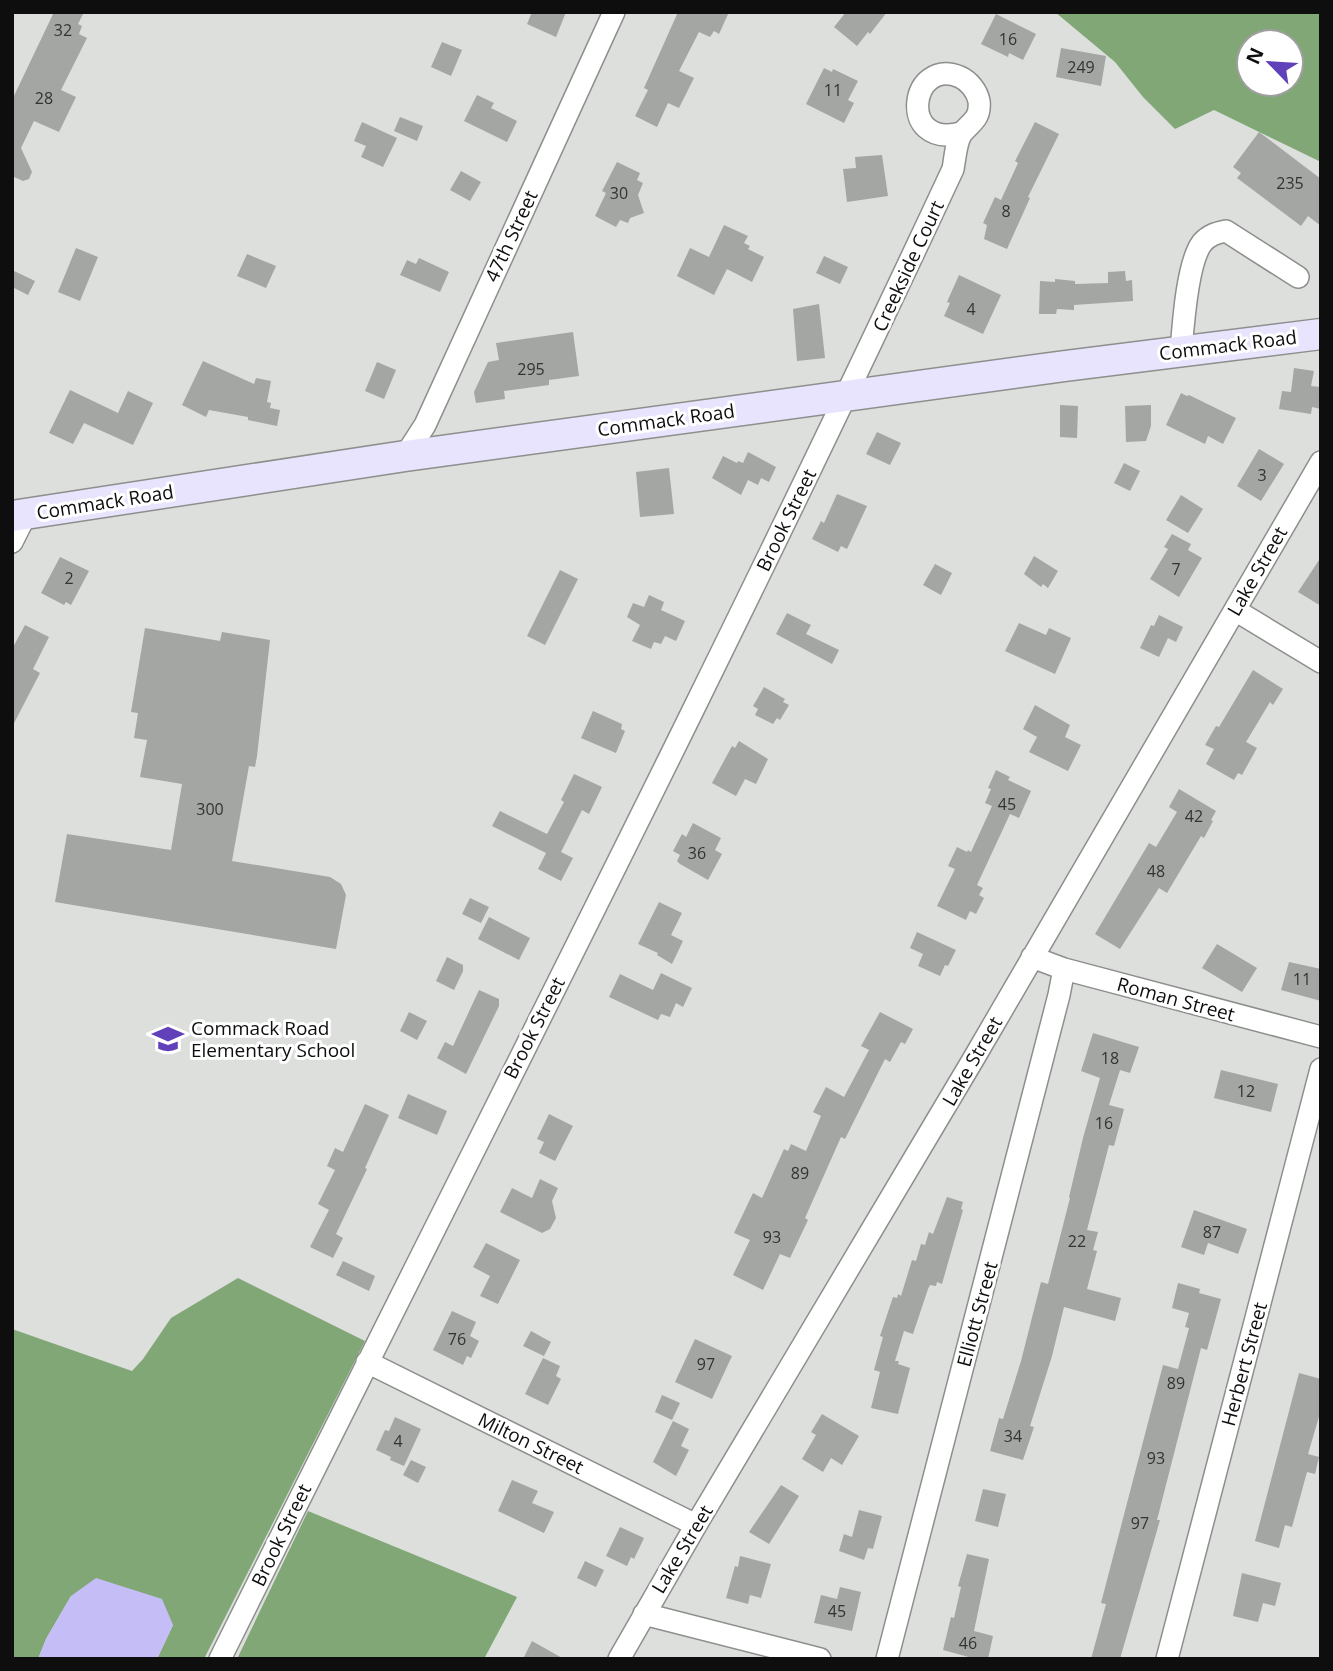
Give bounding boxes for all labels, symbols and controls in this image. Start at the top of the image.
house number: 32 [54,19,72,41]
house number: 16 [999,28,1017,50]
north arrow [1235,28,1305,98]
text: N [1240,43,1270,68]
house number: 249 [1067,56,1095,78]
house number: 11 [824,79,842,101]
house number: 28 [35,87,53,109]
house number: 235 [1276,172,1304,194]
house number: 30 [610,182,628,204]
street label: 47th Street [478,186,544,286]
street label: Creekside Court [866,196,950,336]
house number: 8 [1001,200,1011,222]
house number: 4 [966,298,976,320]
street label: Commack Road [1158,324,1298,366]
house number: 295 [517,358,545,380]
street label: Commack Road [596,397,736,443]
street label: Brook Street [750,464,822,576]
house number: 3 [1257,464,1267,486]
street label: Commack Road [35,478,175,526]
street label: Lake Street [1221,521,1293,620]
house number: 7 [1171,558,1181,580]
house number: 2 [64,567,74,589]
house number: 45 [998,793,1016,815]
house number: 300 [196,798,224,820]
house number: 42 [1185,805,1203,827]
house number: 36 [688,842,706,864]
house number: 48 [1147,860,1165,882]
house number: 11 [1293,968,1311,990]
street label: Roman Street [1114,971,1238,1027]
street label: Brook Street [497,973,571,1083]
street label: Lake Street [936,1011,1008,1110]
place label: Commack Road Elementary School [191,1015,355,1063]
school or university icon: Commack Road Elementary School [151,1022,185,1056]
house number: 18 [1101,1047,1119,1069]
house number: 12 [1237,1080,1255,1102]
house number: 16 [1095,1112,1113,1134]
house number: 89 [791,1162,809,1184]
house number: 87 [1203,1221,1221,1243]
house number: 93 [763,1226,781,1248]
house number: 22 [1068,1230,1086,1252]
street label: Elliott Street [950,1258,1004,1369]
street label: Herbert Street [1215,1299,1273,1429]
house number: 76 [448,1328,466,1350]
house number: 97 [697,1353,715,1375]
house number: 89 [1167,1372,1185,1394]
street label: Milton Street [474,1406,588,1480]
house number: 34 [1004,1425,1022,1447]
house number: 4 [393,1430,403,1452]
house number: 93 [1147,1447,1165,1469]
street label: Brook Street [245,1479,317,1591]
street label: Lake Street [645,1500,719,1598]
house number: 97 [1131,1512,1149,1534]
house number: 45 [828,1600,846,1622]
house number: 46 [959,1632,977,1654]

